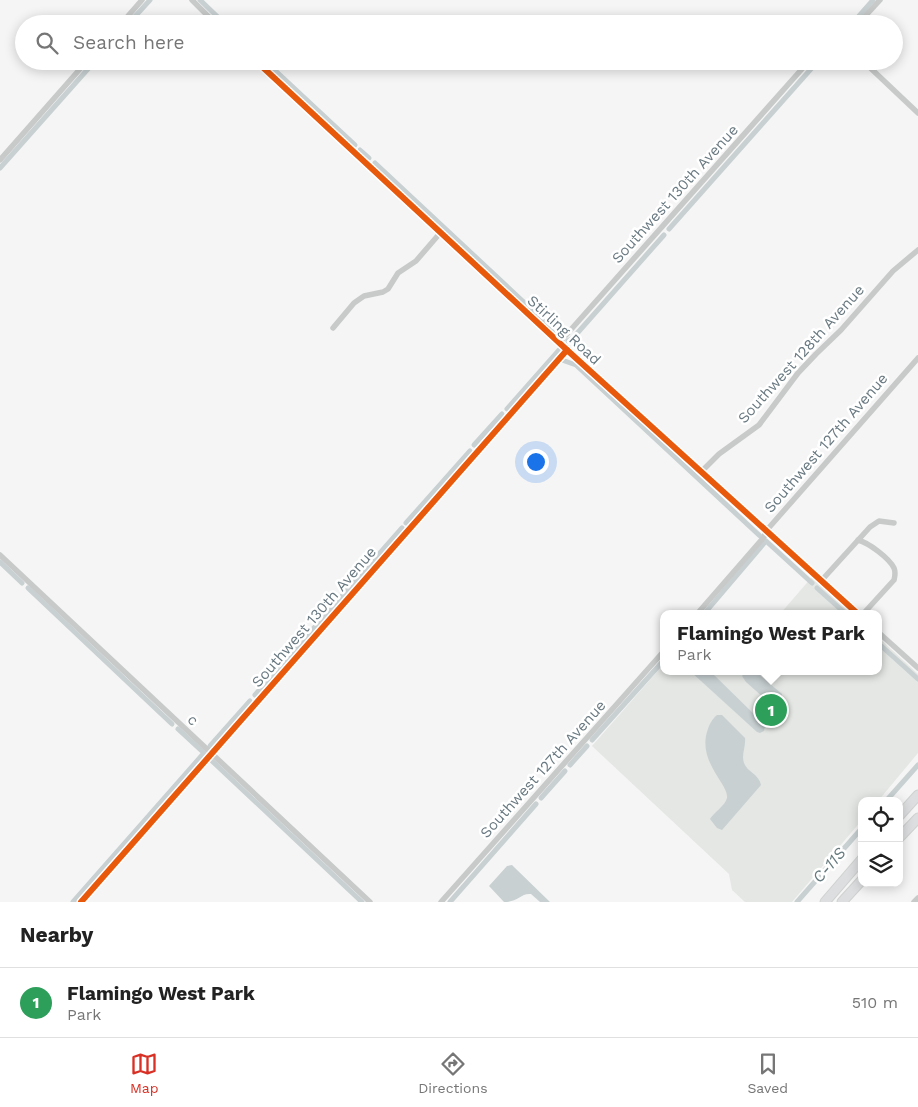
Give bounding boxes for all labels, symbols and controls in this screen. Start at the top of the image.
search box [15,15,903,70]
icon: search [33,29,61,57]
text: Search here [73,31,184,54]
street label: Southwest 130th Avenue [608,121,742,267]
street label: Southwest 128th Avenue [734,281,868,427]
street label: Stirling Road [524,292,604,368]
street label: Southwest 127th Avenue [760,369,892,517]
your location [523,449,549,475]
street label: Southwest 130th Avenue [248,543,380,691]
popup [660,610,882,675]
text: Flamingo West Park [677,622,865,645]
text: Park [677,645,712,664]
pin: 1 [755,691,787,729]
street label: Southwest 127th Avenue [476,696,610,842]
street label: c [184,711,202,729]
map controls [858,797,903,887]
button: locate [858,797,903,842]
button: layers [858,842,903,887]
water label: C-11S [809,843,850,887]
text: Nearby [20,922,93,947]
text: Flamingo West Park [67,982,255,1005]
text: 1 [33,993,39,1012]
text: 510 m [852,993,898,1012]
text: Park [67,1005,101,1024]
tab: Map [130,1050,159,1096]
tab: Directions [418,1050,488,1096]
tab: Saved [747,1050,788,1096]

